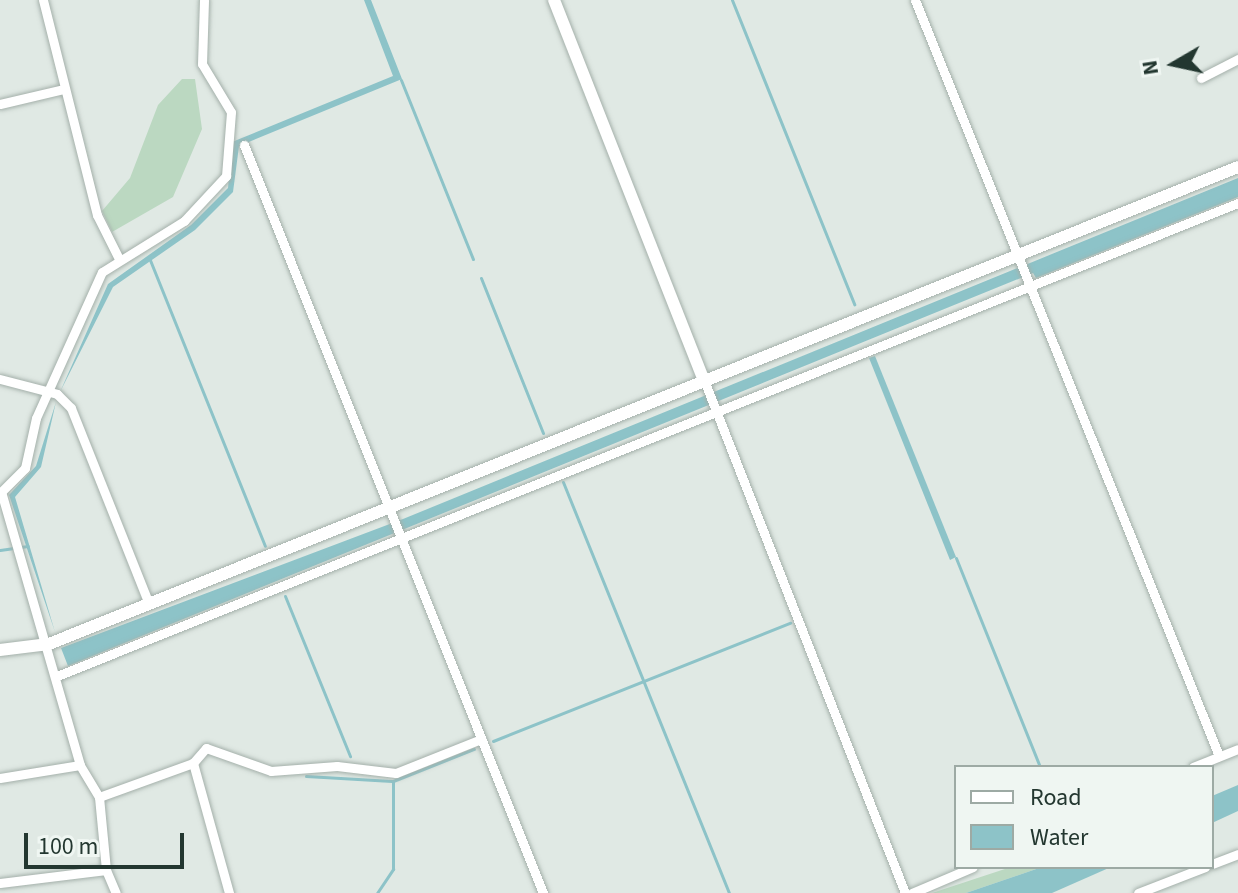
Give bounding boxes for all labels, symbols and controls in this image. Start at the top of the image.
north arrow [1134,24,1214,104]
text: N [1133,58,1167,77]
legend [954,765,1214,869]
text: Road [1030,780,1082,815]
scale bar [28,817,188,867]
text: Water [1030,820,1088,855]
text: 100 m [38,829,98,864]

